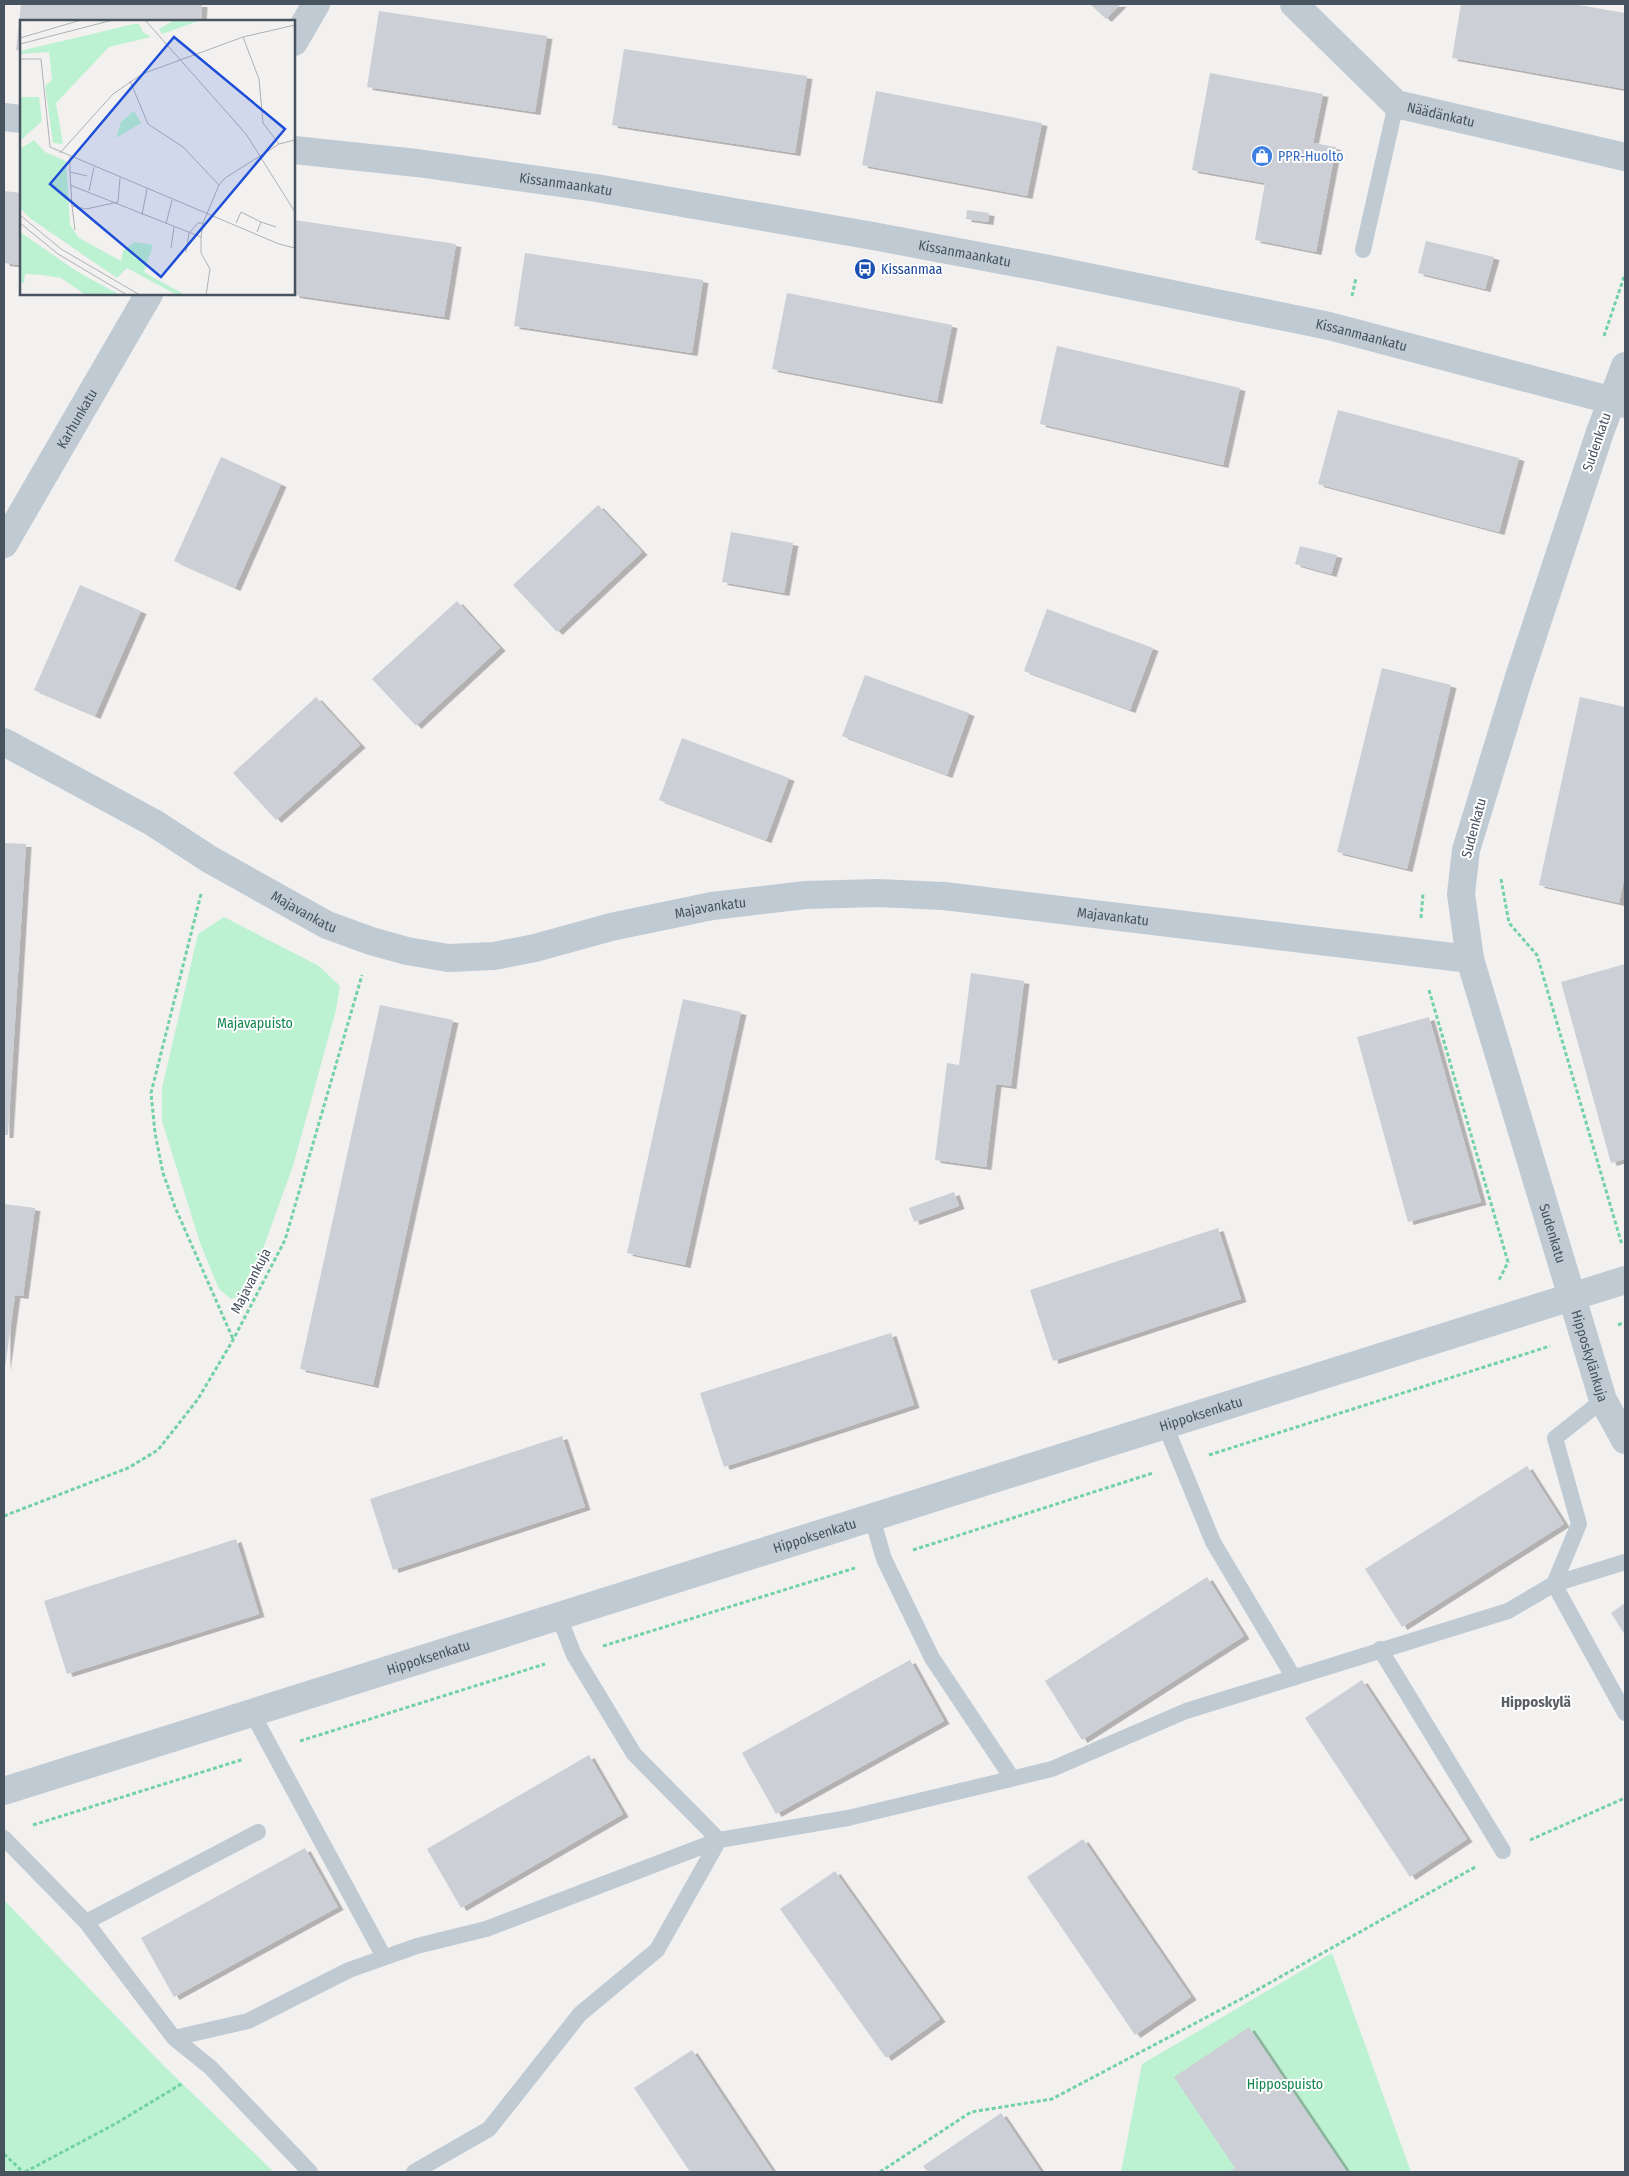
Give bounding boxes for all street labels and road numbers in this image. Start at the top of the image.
street label: Näädänkatu [1405,98,1477,130]
street label: Kissanmaankatu [518,169,614,199]
street label: Kissanmaankatu [917,236,1013,270]
street label: Kissanmaankatu [1314,315,1409,355]
street label: Karhunkatu [53,386,101,452]
street label: Sudenkatu [1579,410,1615,474]
street label: Sudenkatu [1458,796,1490,860]
street label: Majavankatu [268,887,339,936]
street label: Majavankatu [673,894,747,922]
street label: Majavankatu [1076,904,1150,929]
street label: Sudenkatu [1536,1202,1570,1265]
street label: Majavankuja [227,1245,275,1317]
street label: Hipposkylänkuja [1568,1308,1612,1404]
street label: Hippoksenkatu [1157,1393,1245,1435]
street label: Hippoksenkatu [771,1514,858,1557]
street label: Hippoksenkatu [385,1636,472,1678]

